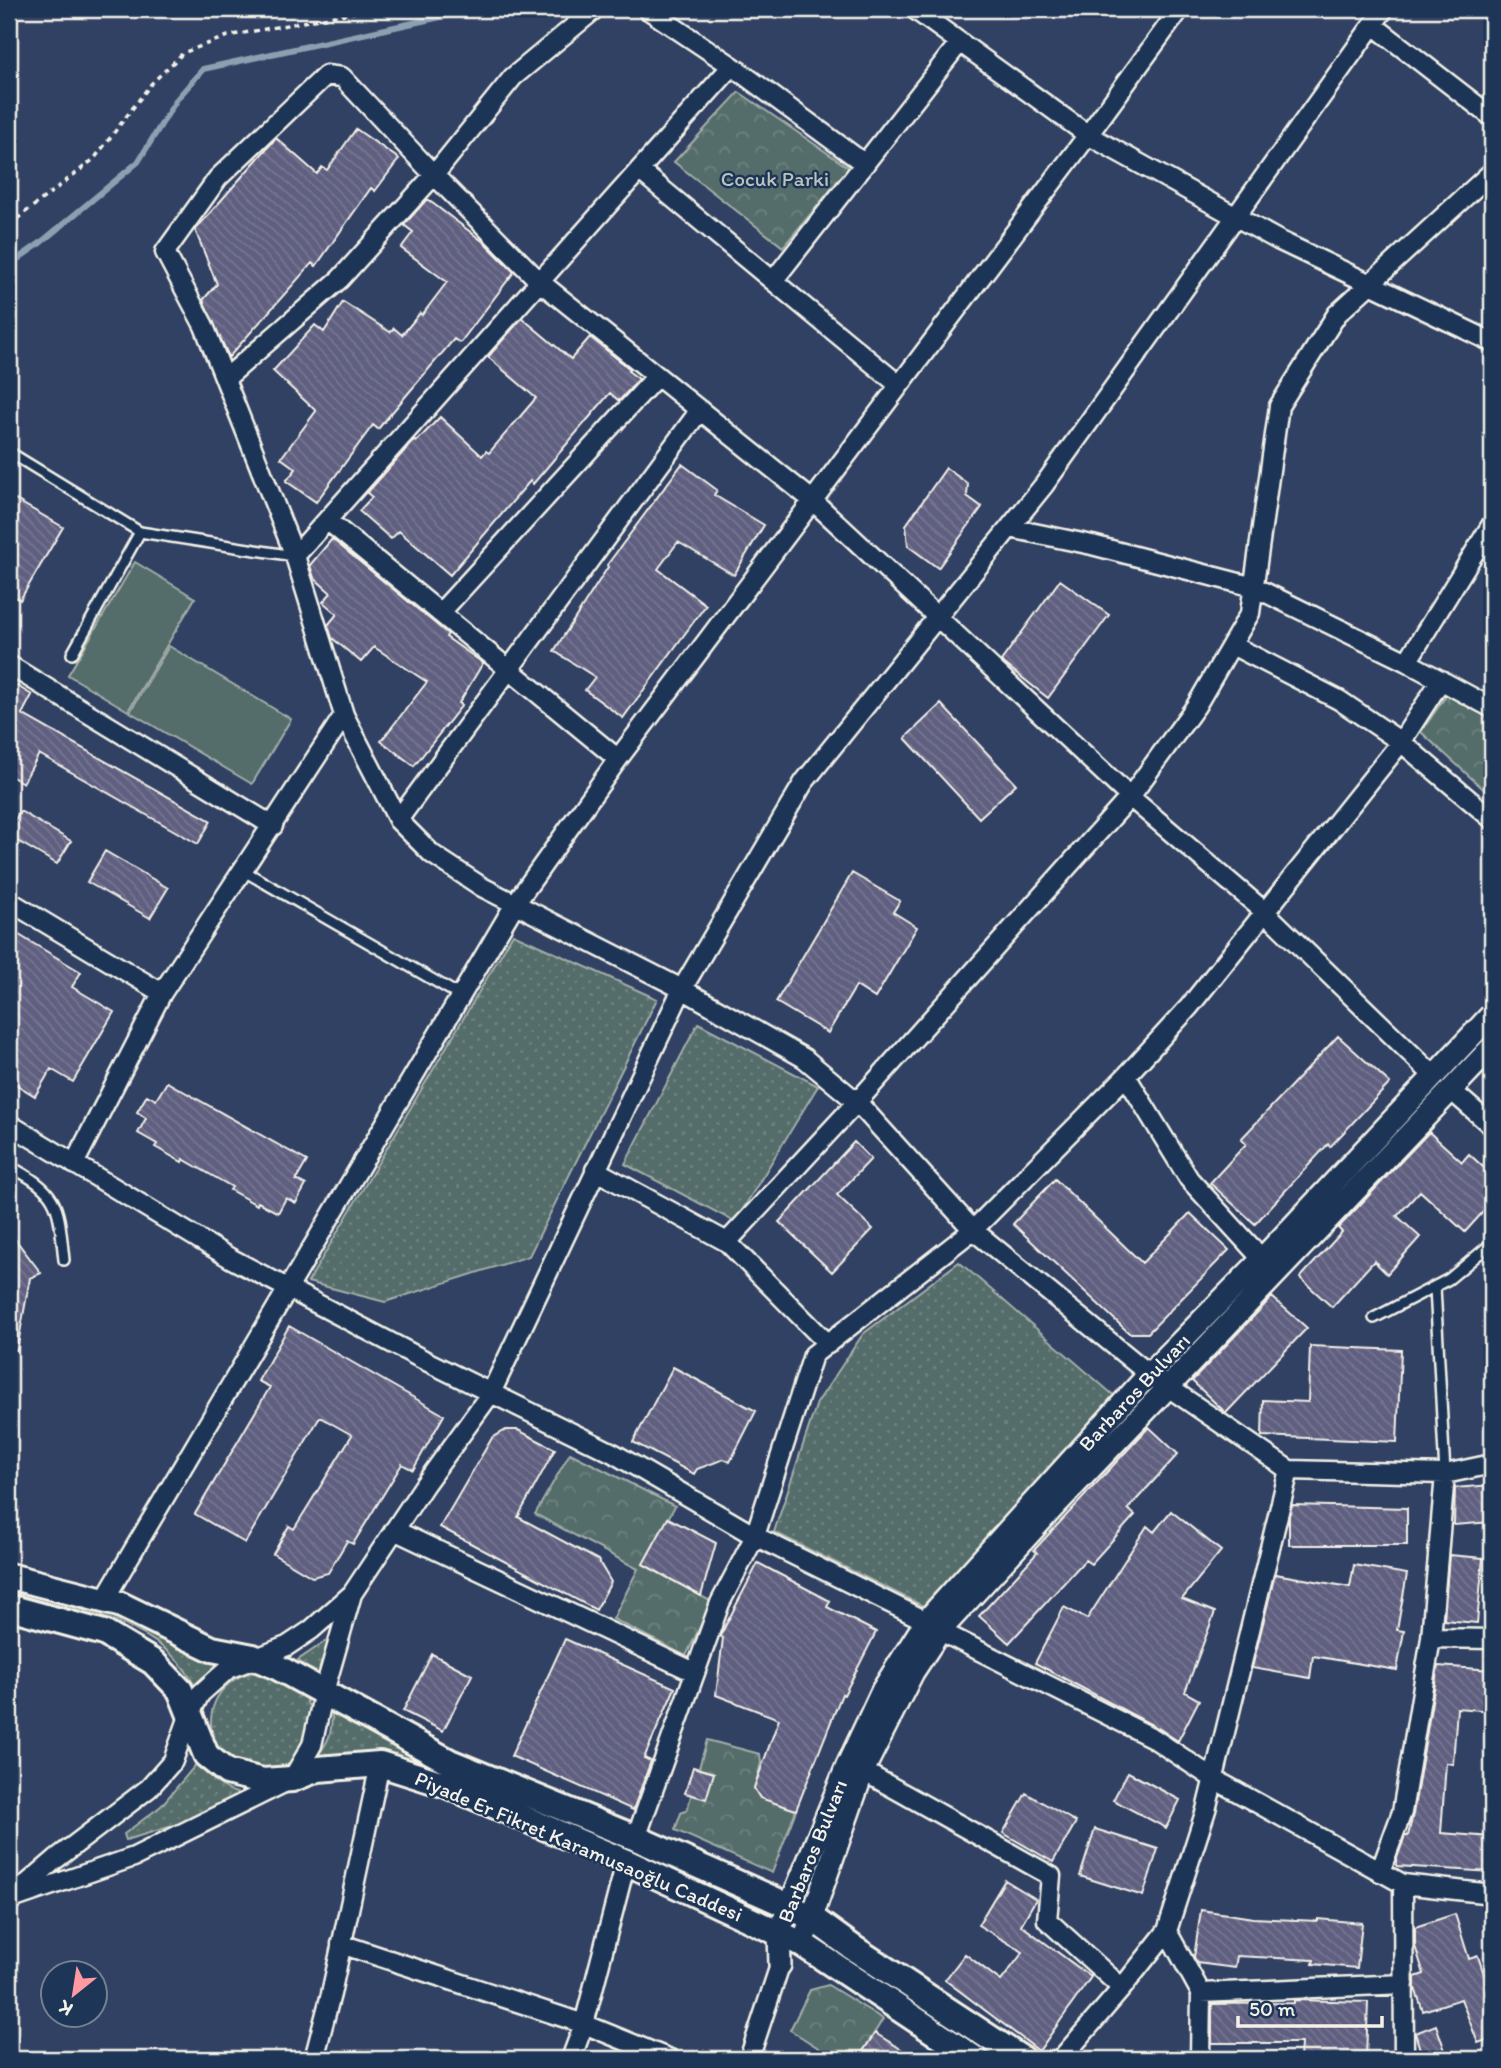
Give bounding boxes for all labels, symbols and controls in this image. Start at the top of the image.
park label: Cocuk Parki [721,166,829,191]
street label: Barbaros Bulvarı [1073,1328,1195,1456]
street label: Piyade Er Fikret Karamusaoğlu Caddesi [411,1765,747,1927]
street label: Barbaros Bulvarı [772,1776,852,1926]
north arrow [38,1960,108,2030]
scale bar [1238,1984,1382,2028]
text: K [54,1995,77,2021]
text: 50 m [1249,1996,1296,2021]

